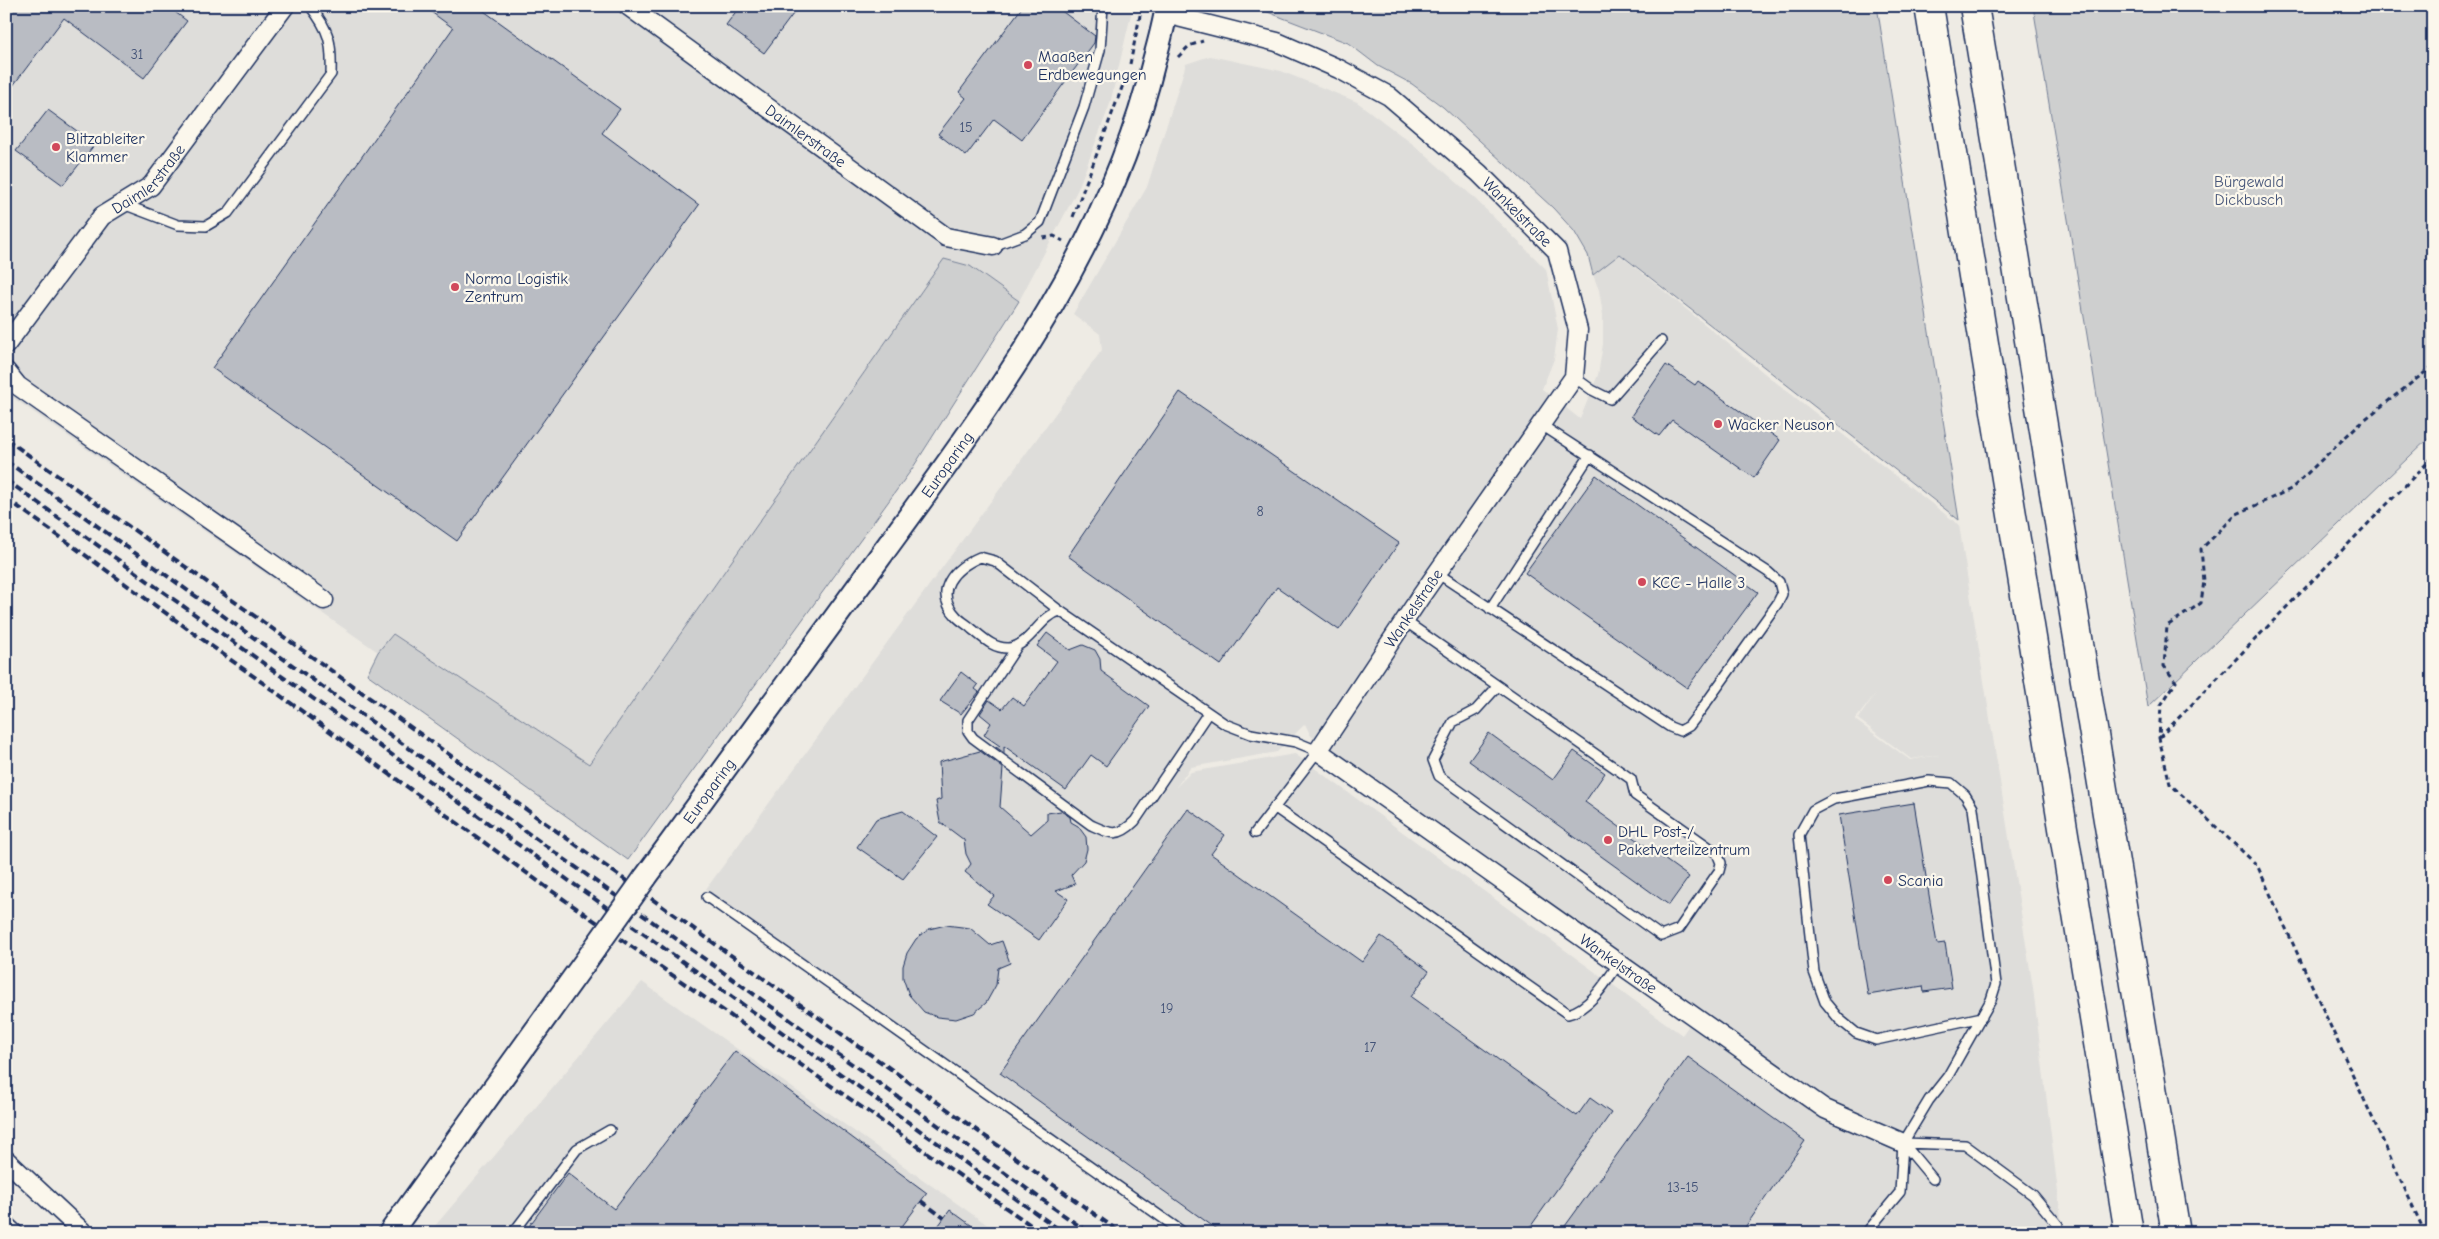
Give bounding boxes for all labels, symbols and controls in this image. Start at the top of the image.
house number: 31 [131,46,143,63]
place label: Maaßen Erdbewegungen [1038,48,1147,84]
marker: Maaßen Erdbewegungen [1022,59,1034,71]
street label: Daimlerstraße [762,101,849,171]
house number: 15 [959,119,973,136]
place label: Blitzableiter Klammer [66,130,145,166]
marker: Blitzableiter Klammer [50,141,62,153]
street label: Daimlerstraße [109,141,189,218]
park label: Bürgewald Dickbusch [2214,173,2284,209]
street label: Wankelstraße [1478,174,1555,251]
place label: Norma Logistik Zentrum [465,270,568,306]
marker: Norma Logistik Zentrum [449,281,461,293]
place label: Wacker Neuson [1728,416,1835,434]
marker: Wacker Neuson [1712,418,1724,430]
street label: Europaring [918,429,977,501]
house number: 8 [1256,503,1264,520]
street label: Wankelstraße [1381,566,1447,651]
place label: KCC - Halle 3 [1652,574,1745,592]
marker: KCC - Halle 3 [1636,576,1648,588]
street label: Europaring [680,755,739,828]
place label: DHL Post-/ Paketverteilzentrum [1618,823,1750,859]
marker: DHL Post-/ Paketverteilzentrum [1602,834,1614,846]
place label: Scania [1898,872,1944,890]
marker: Scania [1882,874,1894,886]
street label: Wankelstraße [1576,931,1660,998]
house number: 19 [1161,1000,1173,1017]
house number: 17 [1364,1039,1376,1056]
house number: 13-15 [1667,1179,1699,1196]

